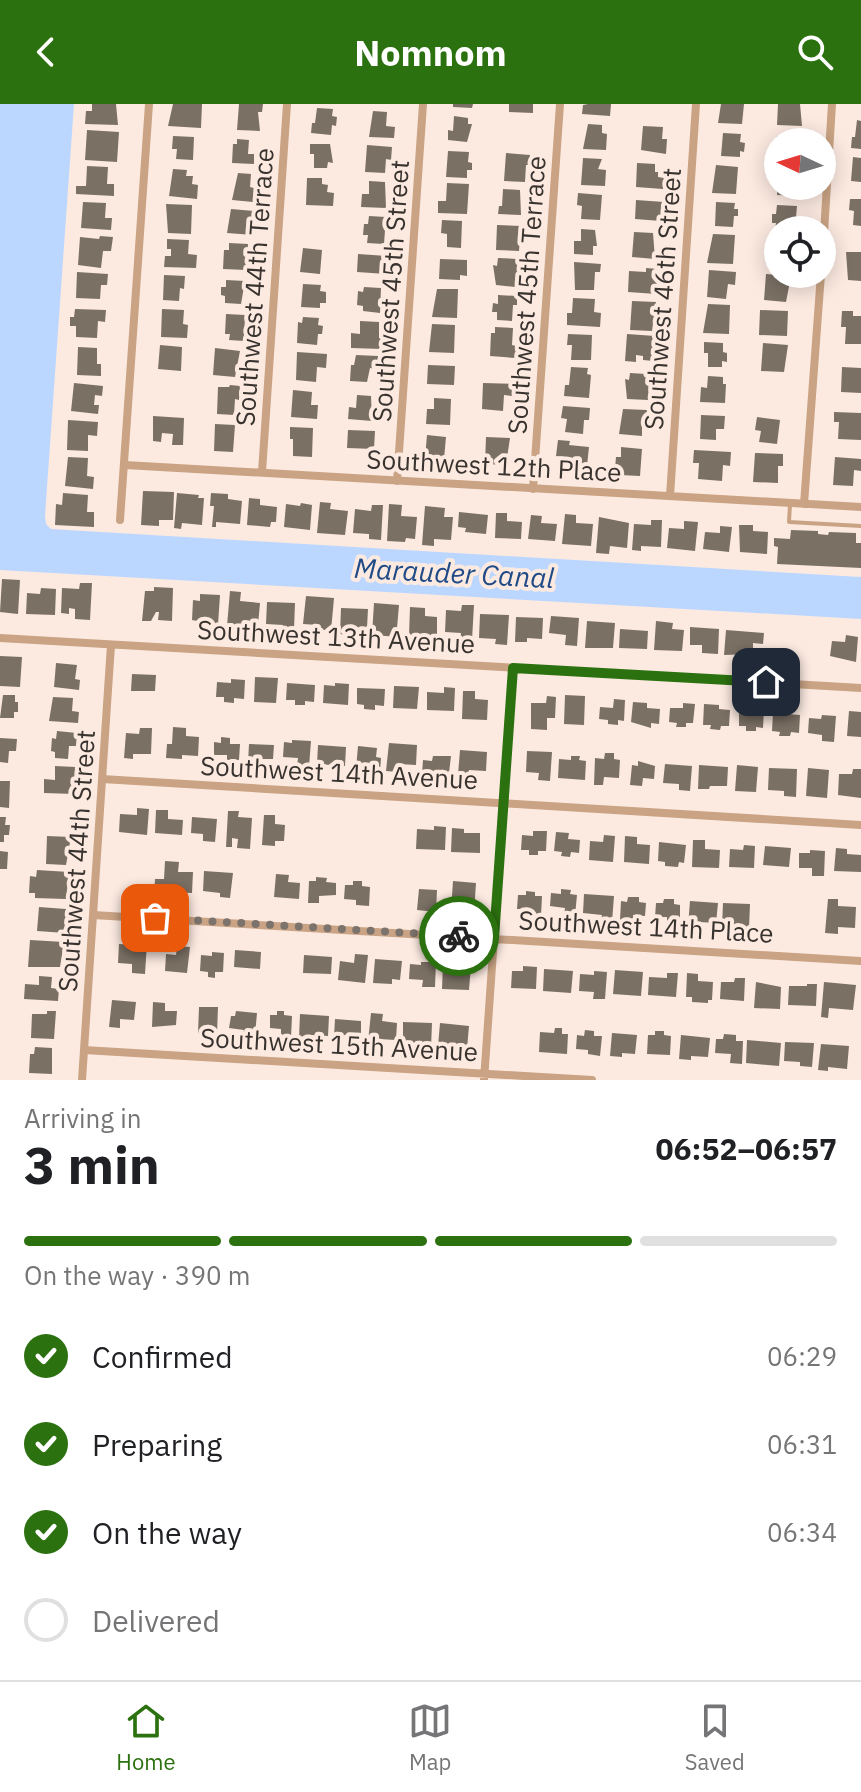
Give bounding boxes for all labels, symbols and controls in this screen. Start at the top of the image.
text: Nomnom [354,29,507,76]
icon: back [24,30,68,74]
icon: search [793,30,837,74]
north arrow [764,128,836,200]
map controls [764,128,836,288]
street label: Southwest 44th Terrace [227,147,281,427]
street label: Southwest 45th Terrace [499,155,553,435]
street label: Southwest 45th Street [364,159,416,423]
street label: Southwest 46th Street [636,167,688,431]
button: locate [764,216,836,288]
street label: Southwest 12th Place [366,441,622,489]
water label: Marauder Canal [353,549,556,596]
street label: Southwest 13th Avenue [196,612,476,660]
pin [732,648,800,716]
icon: home [744,660,788,704]
street label: Southwest 44th Street [50,729,102,993]
street label: Southwest 14th Avenue [199,748,479,796]
pin [121,884,189,952]
icon: bag [133,896,177,940]
courier [419,896,499,976]
street label: Southwest 14th Place [518,902,774,950]
icon: bike [437,914,481,958]
street label: Southwest 15th Avenue [199,1020,479,1068]
text: Arriving in [24,1101,141,1135]
text: 06:52–06:57 [656,1129,837,1168]
text: 3 min [24,1131,160,1198]
text: On the way · 390 m [24,1258,250,1292]
icon: check [24,1334,68,1378]
text: Confirmed [92,1337,233,1376]
text: 06:29 [767,1339,837,1373]
icon: check [24,1422,68,1466]
text: Preparing [92,1425,222,1464]
text: 06:31 [767,1427,837,1461]
icon: check [24,1510,68,1554]
text: On the way [92,1513,242,1552]
text: 06:34 [767,1515,837,1549]
text: Delivered [92,1601,220,1640]
tab: Home [116,1699,176,1776]
tab: Map [408,1699,452,1776]
tab: Saved [685,1699,745,1776]

